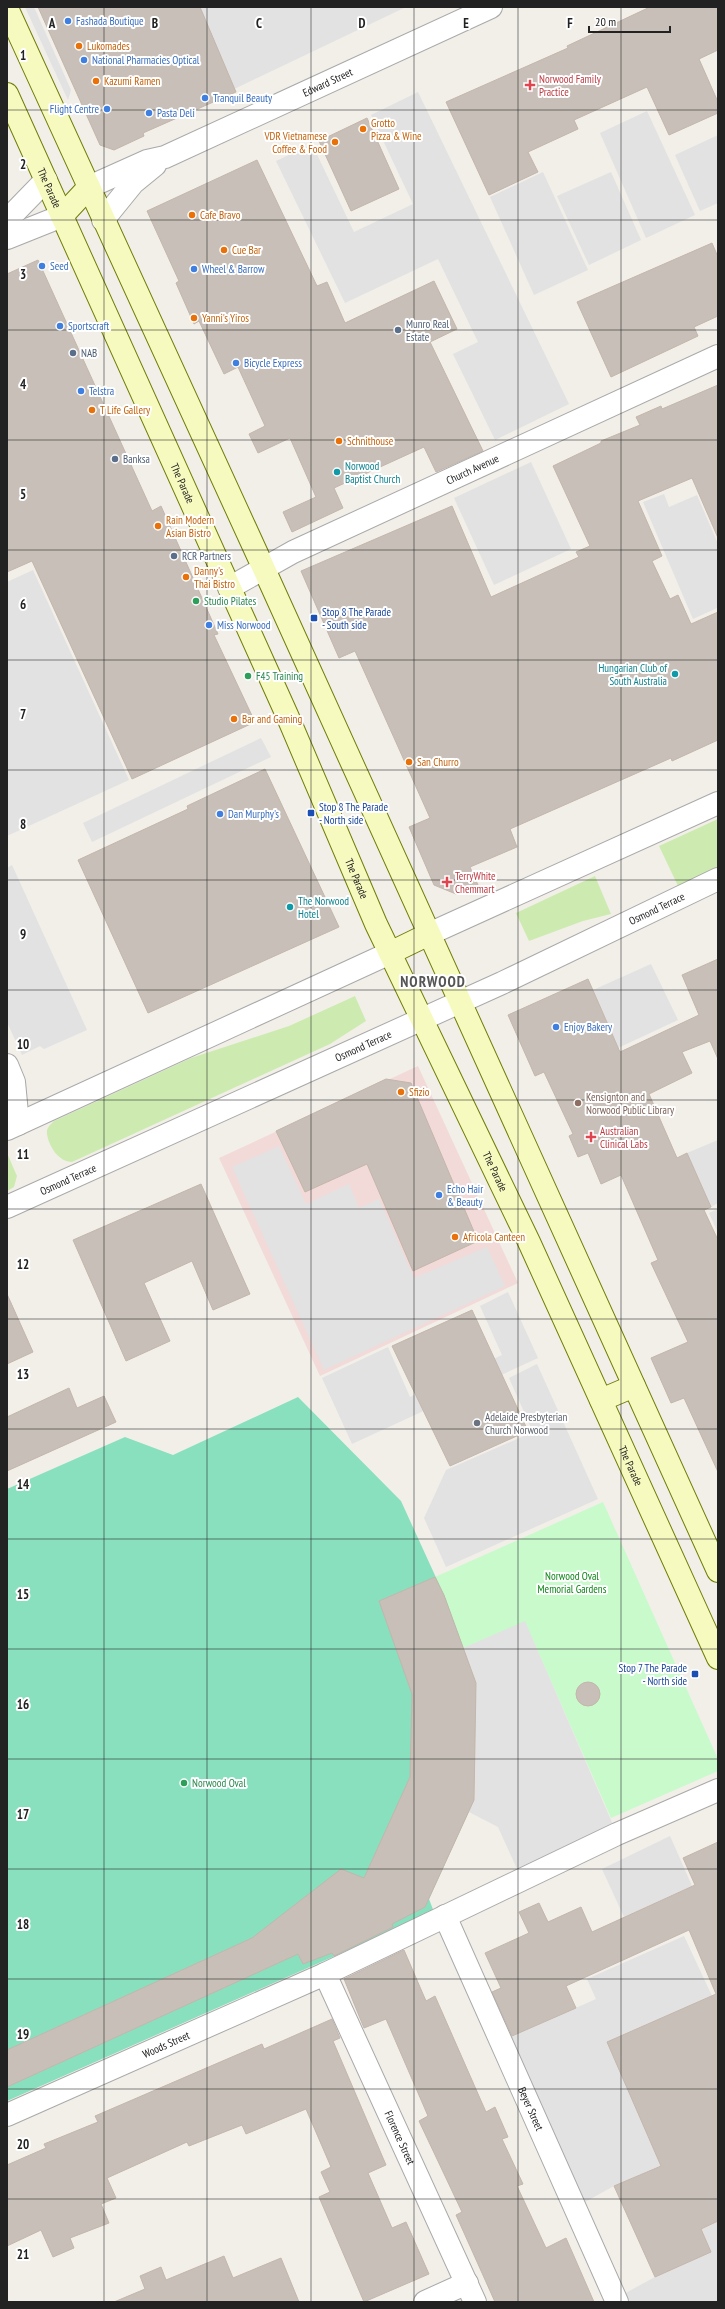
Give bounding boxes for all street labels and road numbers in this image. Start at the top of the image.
street label: Edward Street [300,65,355,100]
street label: The Parade [34,166,65,211]
street label: Church Avenue [444,451,501,487]
street label: The Parade [167,461,198,506]
street label: The Parade [342,856,372,901]
street label: Osmond Terrace [626,889,687,928]
street label: Osmond Terrace [333,1027,394,1065]
street label: The Parade [480,1149,511,1194]
street label: Osmond Terrace [38,1160,99,1198]
street label: The Parade [615,1444,646,1488]
street label: Woods Street [140,2028,192,2061]
street label: Beyer Street [515,2085,547,2133]
street label: Florence Street [381,2109,418,2167]

